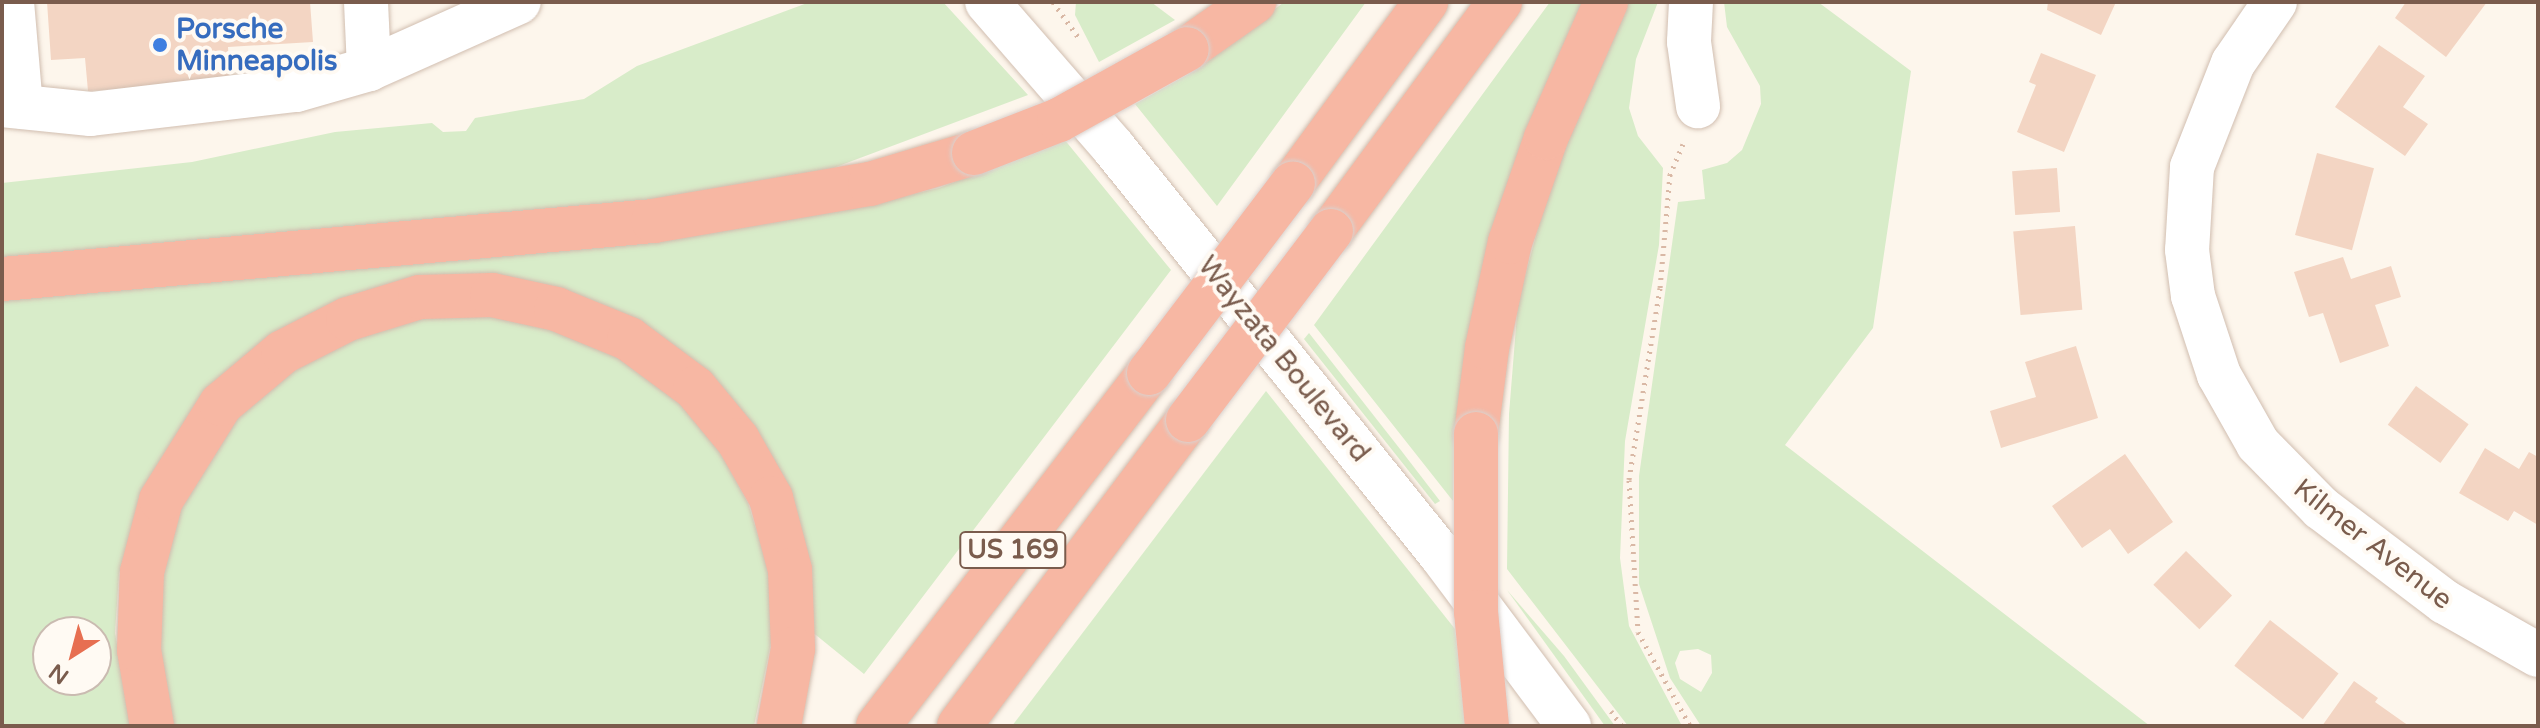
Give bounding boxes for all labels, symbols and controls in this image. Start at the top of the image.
place label: Porsche Minneapolis [176,12,338,78]
marker: Porsche Minneapolis [151,36,169,54]
street label: Wayzata Boulevard [1191,249,1377,469]
street label: Kilmer Avenue [2287,472,2459,616]
road number: US 169 [959,528,1067,572]
north arrow [32,616,112,696]
text: N [44,658,74,690]

